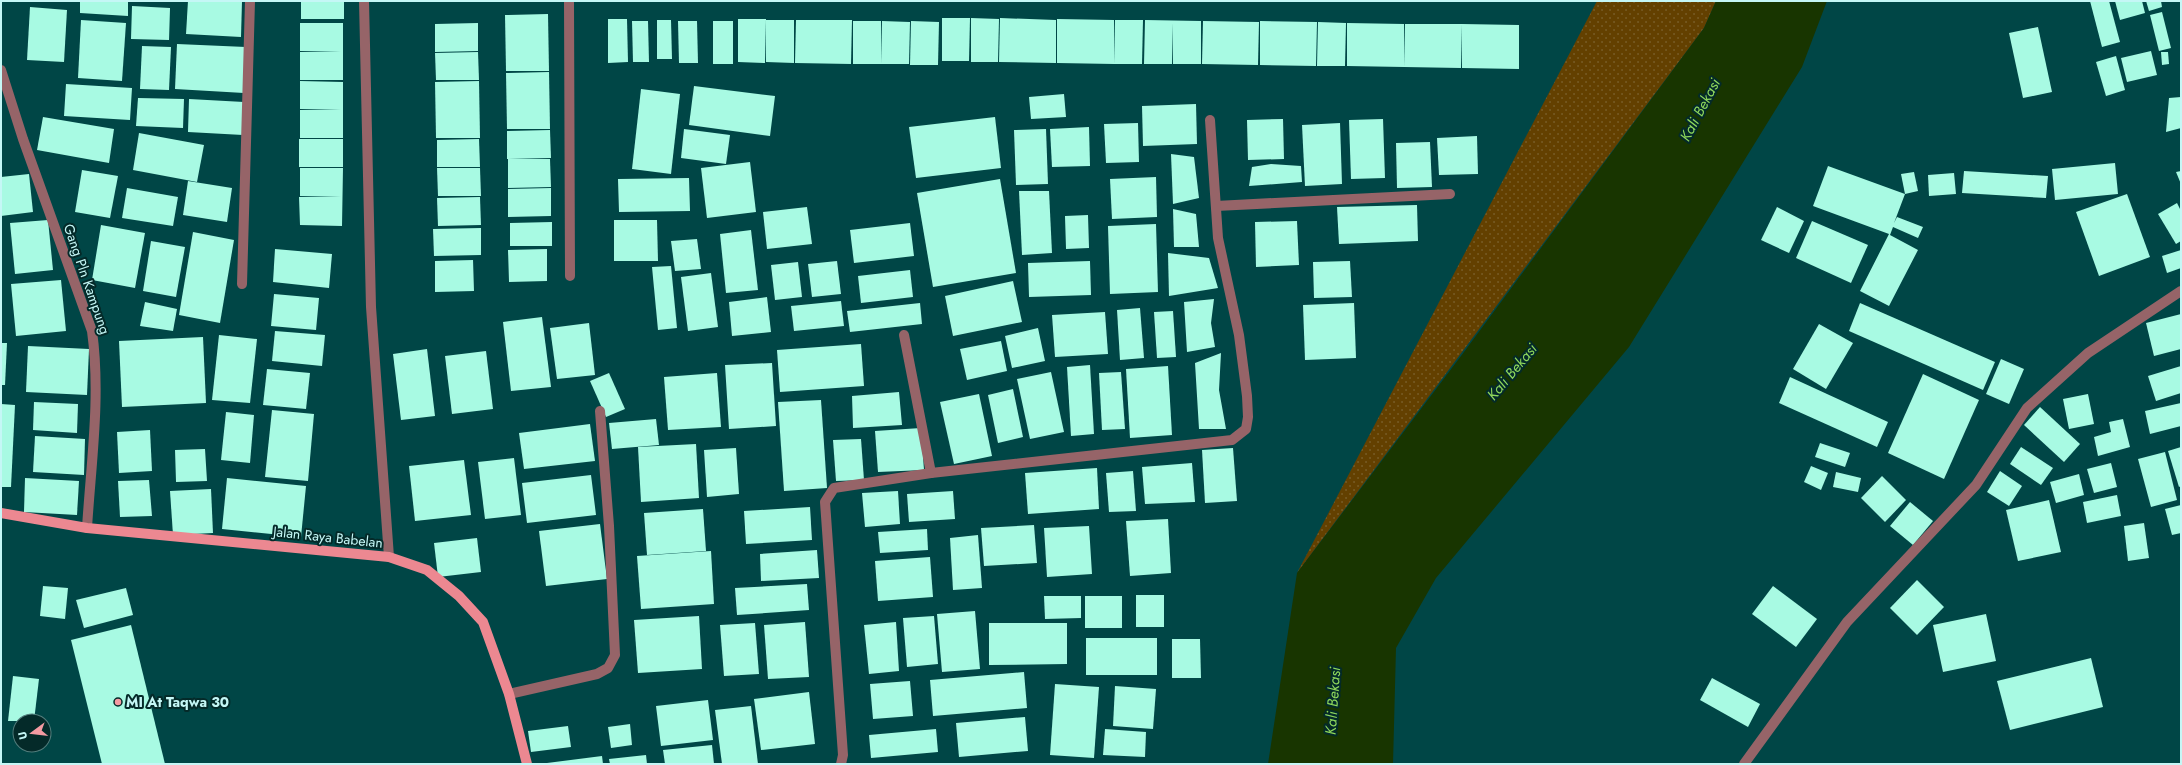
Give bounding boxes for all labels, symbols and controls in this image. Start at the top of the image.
water label: Kali Bekasi [1674,75,1726,145]
street label: Gang Pln Kampung [59,221,115,337]
water label: Kali Bekasi [1482,339,1542,405]
street label: Jalan Raya Babelan [270,521,384,553]
water label: Kali Bekasi [1320,666,1346,736]
place label: MI At Taqwa 30 [126,692,229,712]
marker: MI At Taqwa 30 [113,697,123,707]
north arrow [12,713,52,753]
text: U [14,730,31,741]

